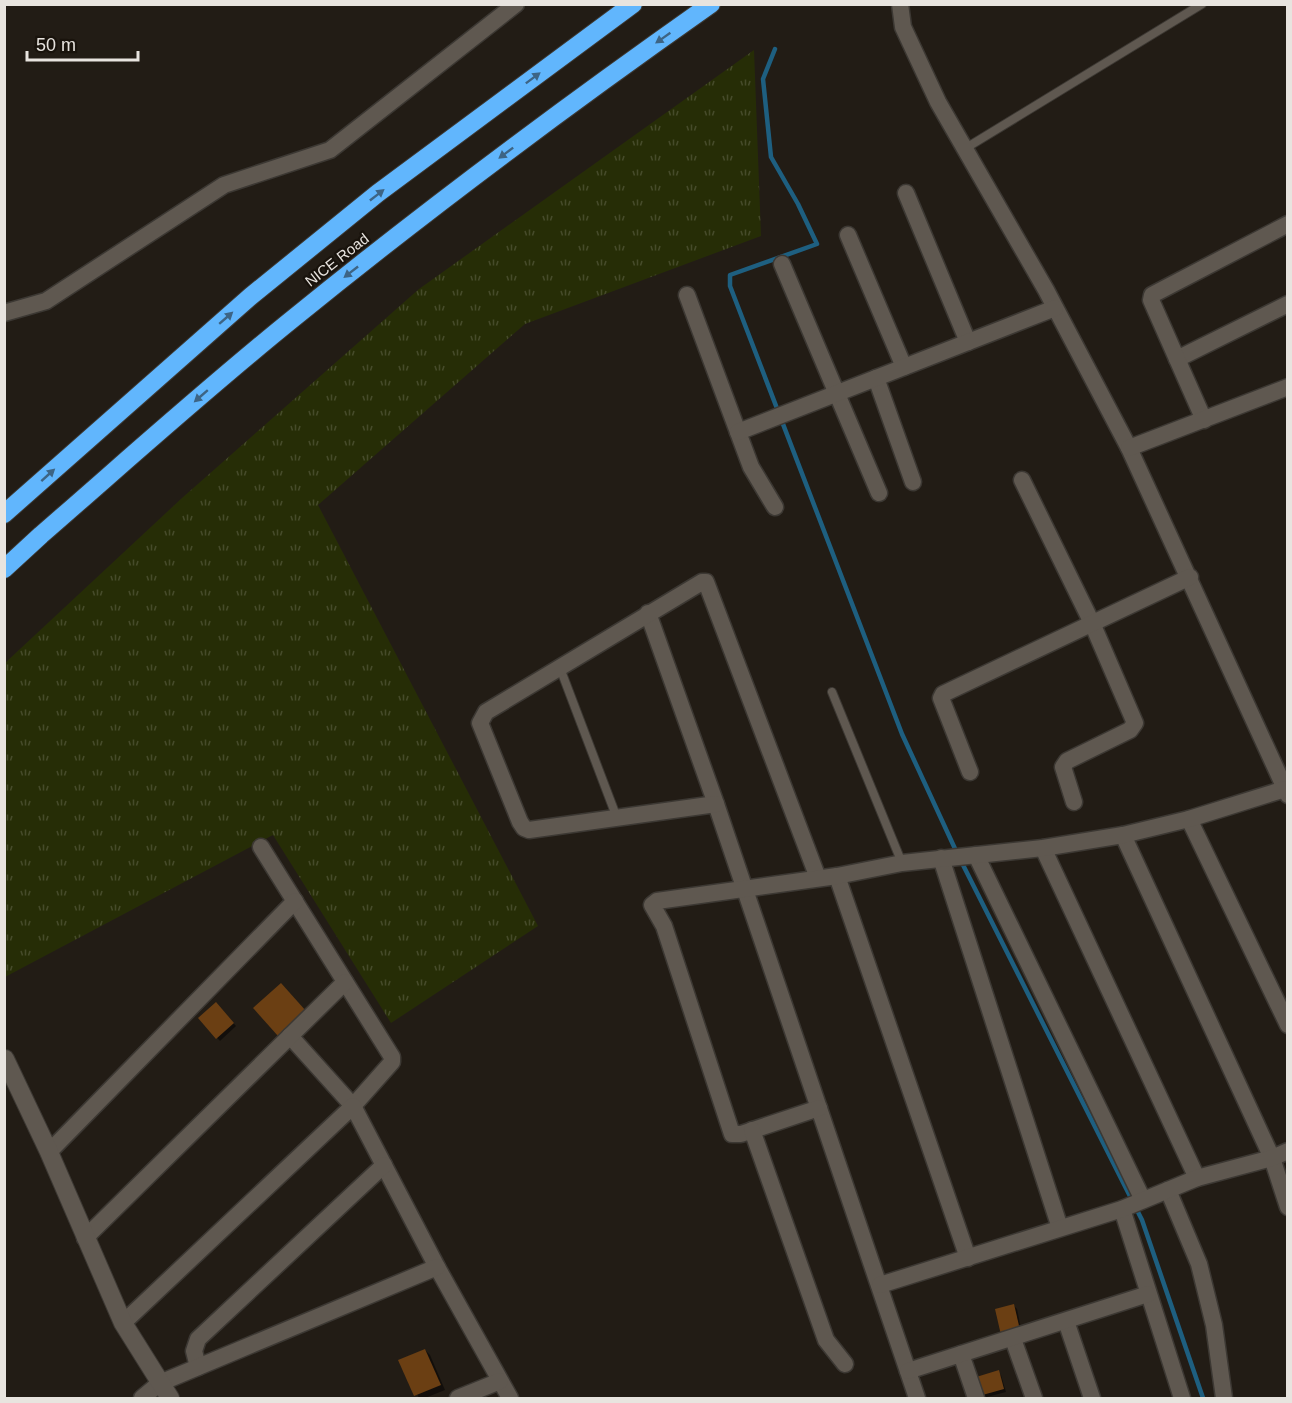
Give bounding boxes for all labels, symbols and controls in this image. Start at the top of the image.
scale bar [27,24,138,62]
one-way arrow [656,32,672,44]
text: 50 m [36,35,76,55]
one-way arrow [525,72,540,84]
one-way arrow [498,147,513,159]
one-way arrow [369,188,385,201]
street label: NICE Road [302,230,372,290]
one-way arrow [343,266,359,279]
one-way arrow [218,312,233,325]
one-way arrow [194,389,209,402]
one-way arrow [40,469,55,482]

